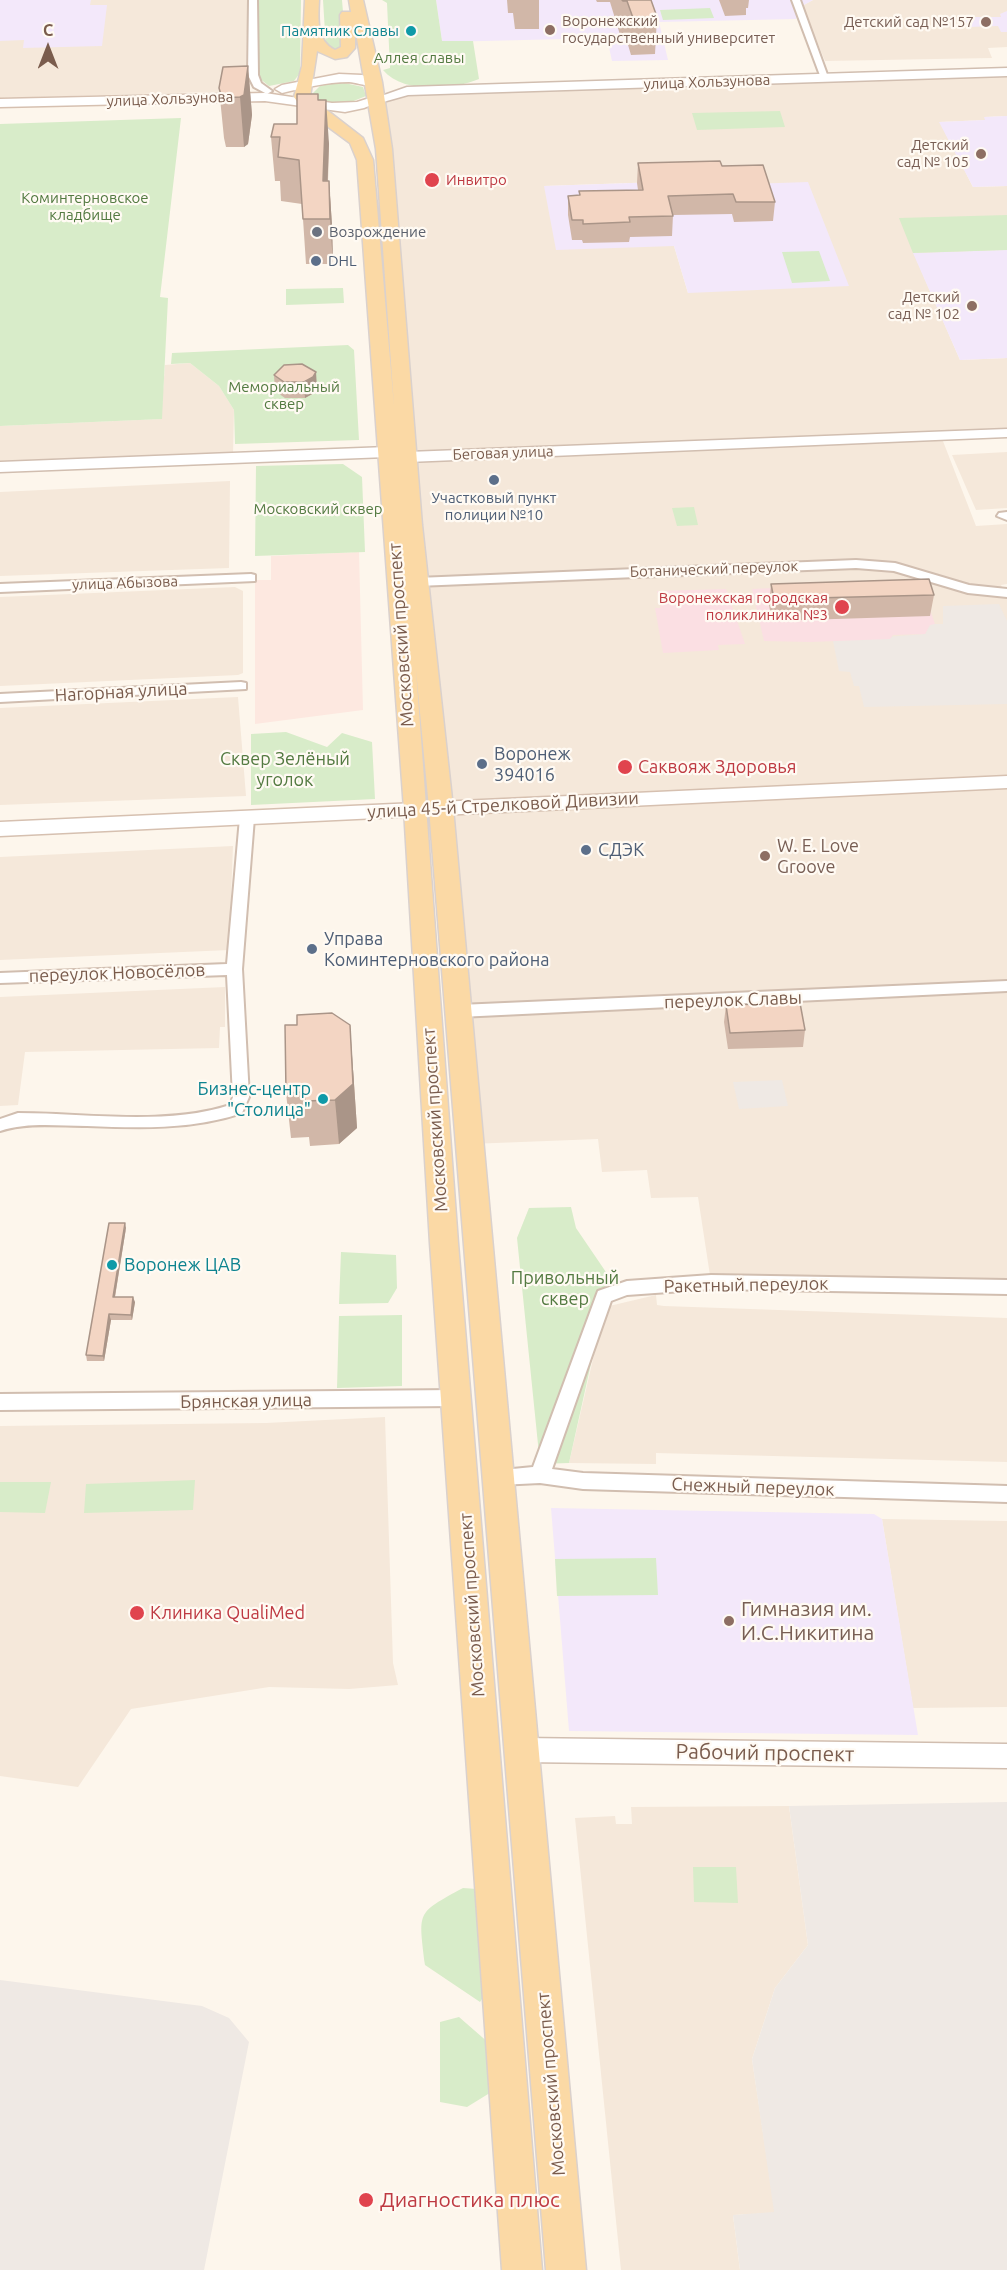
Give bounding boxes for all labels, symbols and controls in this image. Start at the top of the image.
place label: Воронежский государственный университет [562,12,775,47]
place label: Детский сад №157 [844,13,974,31]
marker: Детский сад №157 [979,15,993,29]
north arrow [18,18,78,78]
text: С [43,21,53,39]
place label: Памятник Славы [281,22,399,40]
marker: Воронежский государственный университет [543,23,557,37]
marker: Памятник Славы [404,24,418,38]
park label: Аллея славы [374,49,464,67]
street label: улица Хользунова [643,71,771,93]
street label: улица Хользунова [106,88,234,110]
place label: Детский сад № 105 [897,136,969,171]
marker: Детский сад № 105 [974,147,988,161]
marker: Инвитро [423,171,441,189]
place label: Инвитро [446,171,507,189]
park label: Коминтерновское кладбище [21,189,149,224]
place label: Возрождение [329,223,426,241]
marker: Возрождение [310,225,324,239]
place label: DHL [328,252,357,270]
marker: DHL [309,254,323,268]
place label: Детский сад № 102 [888,288,960,323]
marker: Детский сад № 102 [965,299,979,313]
park label: Мемориальный сквер [228,378,340,413]
street label: Беговая улица [452,442,554,464]
marker: Участковый пункт полиции №10 [487,473,501,487]
place label: Участковый пункт полиции №10 [432,489,556,524]
park label: Московский сквер [253,500,383,518]
street label: Московский проспект [384,542,418,728]
street label: Ботанический переулок [630,557,798,581]
street label: улица Абызова [72,572,178,594]
place label: Воронежская городская поликлиника №3 [659,589,828,624]
marker: Воронежская городская поликлиника №3 [833,598,851,616]
street label: Нагорная улица [54,678,188,706]
place label: Воронеж 394016 [494,743,571,786]
park label: Сквер Зелёный уголок [220,748,350,790]
place label: Саквояж Здоровья [638,756,796,778]
marker: Воронеж 394016 [475,757,489,771]
marker: Саквояж Здоровья [616,758,634,776]
street label: улица 45-й Стрелковой Дивизии [367,787,639,823]
place label: W. E. Love Groove [777,835,859,878]
place label: СДЭК [598,839,644,861]
marker: СДЭК [579,843,593,857]
marker: W. E. Love Groove [758,849,772,863]
place label: Управа Коминтерновского района [324,928,549,970]
marker: Управа Коминтерновского района [305,942,319,956]
street label: переулок Новосёлов [28,959,206,987]
street label: переулок Славы [664,987,802,1013]
street label: Московский проспект [418,1027,452,1213]
place label: Бизнес-центр "Столица" [198,1078,311,1120]
marker: Бизнес-центр "Столица" [316,1092,330,1106]
place label: Воронеж ЦАВ [124,1254,241,1276]
marker: Воронеж ЦАВ [105,1258,119,1272]
park label: Привольный сквер [511,1267,619,1310]
street label: Ракетный переулок [663,1273,829,1297]
street label: Брянская улица [180,1389,312,1413]
street label: Снежный переулок [671,1473,835,1501]
street label: Московский проспект [455,1512,489,1698]
place label: Гимназия им. И.С.Никитина [741,1596,874,1646]
place label: Клиника QualiMed [150,1602,305,1624]
marker: Клиника QualiMed [128,1604,146,1622]
marker: Гимназия им. И.С.Никитина [722,1614,736,1628]
street label: Рабочий проспект [675,1739,855,1767]
street label: Московский проспект [532,1991,570,2177]
place label: Диагностика плюс [380,2187,560,2213]
marker: Диагностика плюс [357,2191,375,2209]

